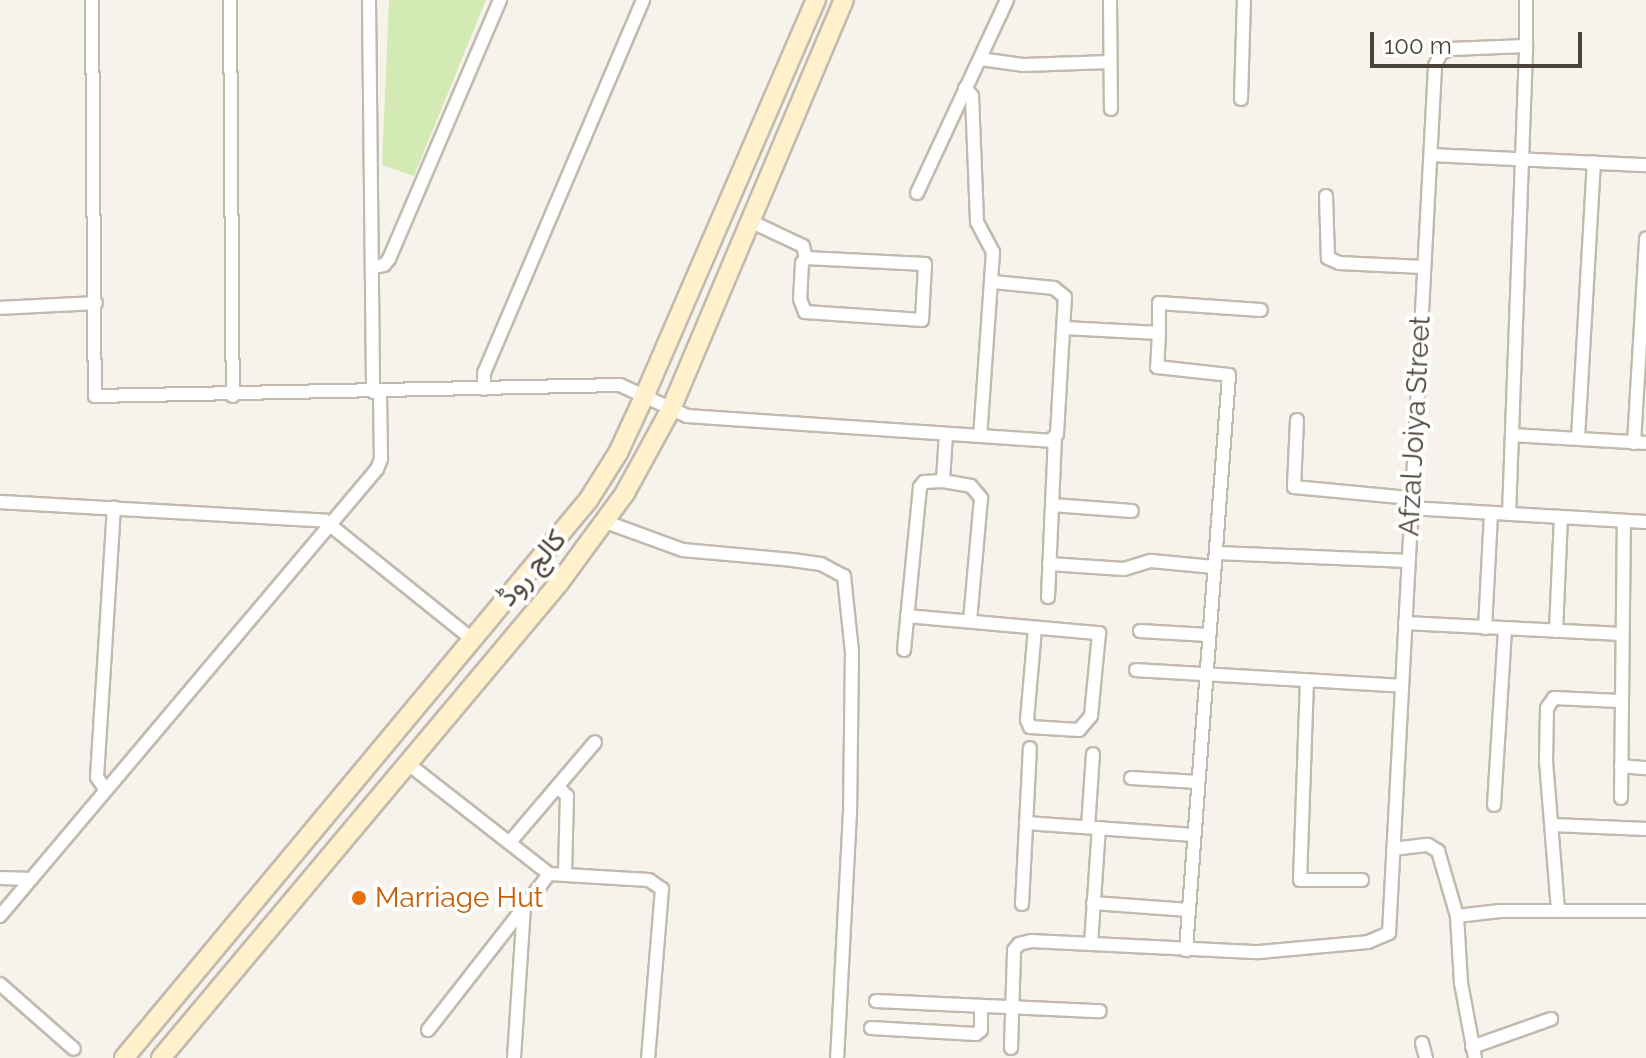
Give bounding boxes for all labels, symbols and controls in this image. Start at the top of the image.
scale bar [1374,16,1586,66]
text: 100 m [1384,31,1452,60]
street label: Afzal Joiya Street [1392,314,1438,538]
street label: کالج روڈ [490,523,574,613]
place label: Marriage Hut [375,881,543,915]
marker: Marriage Hut [350,889,368,907]

